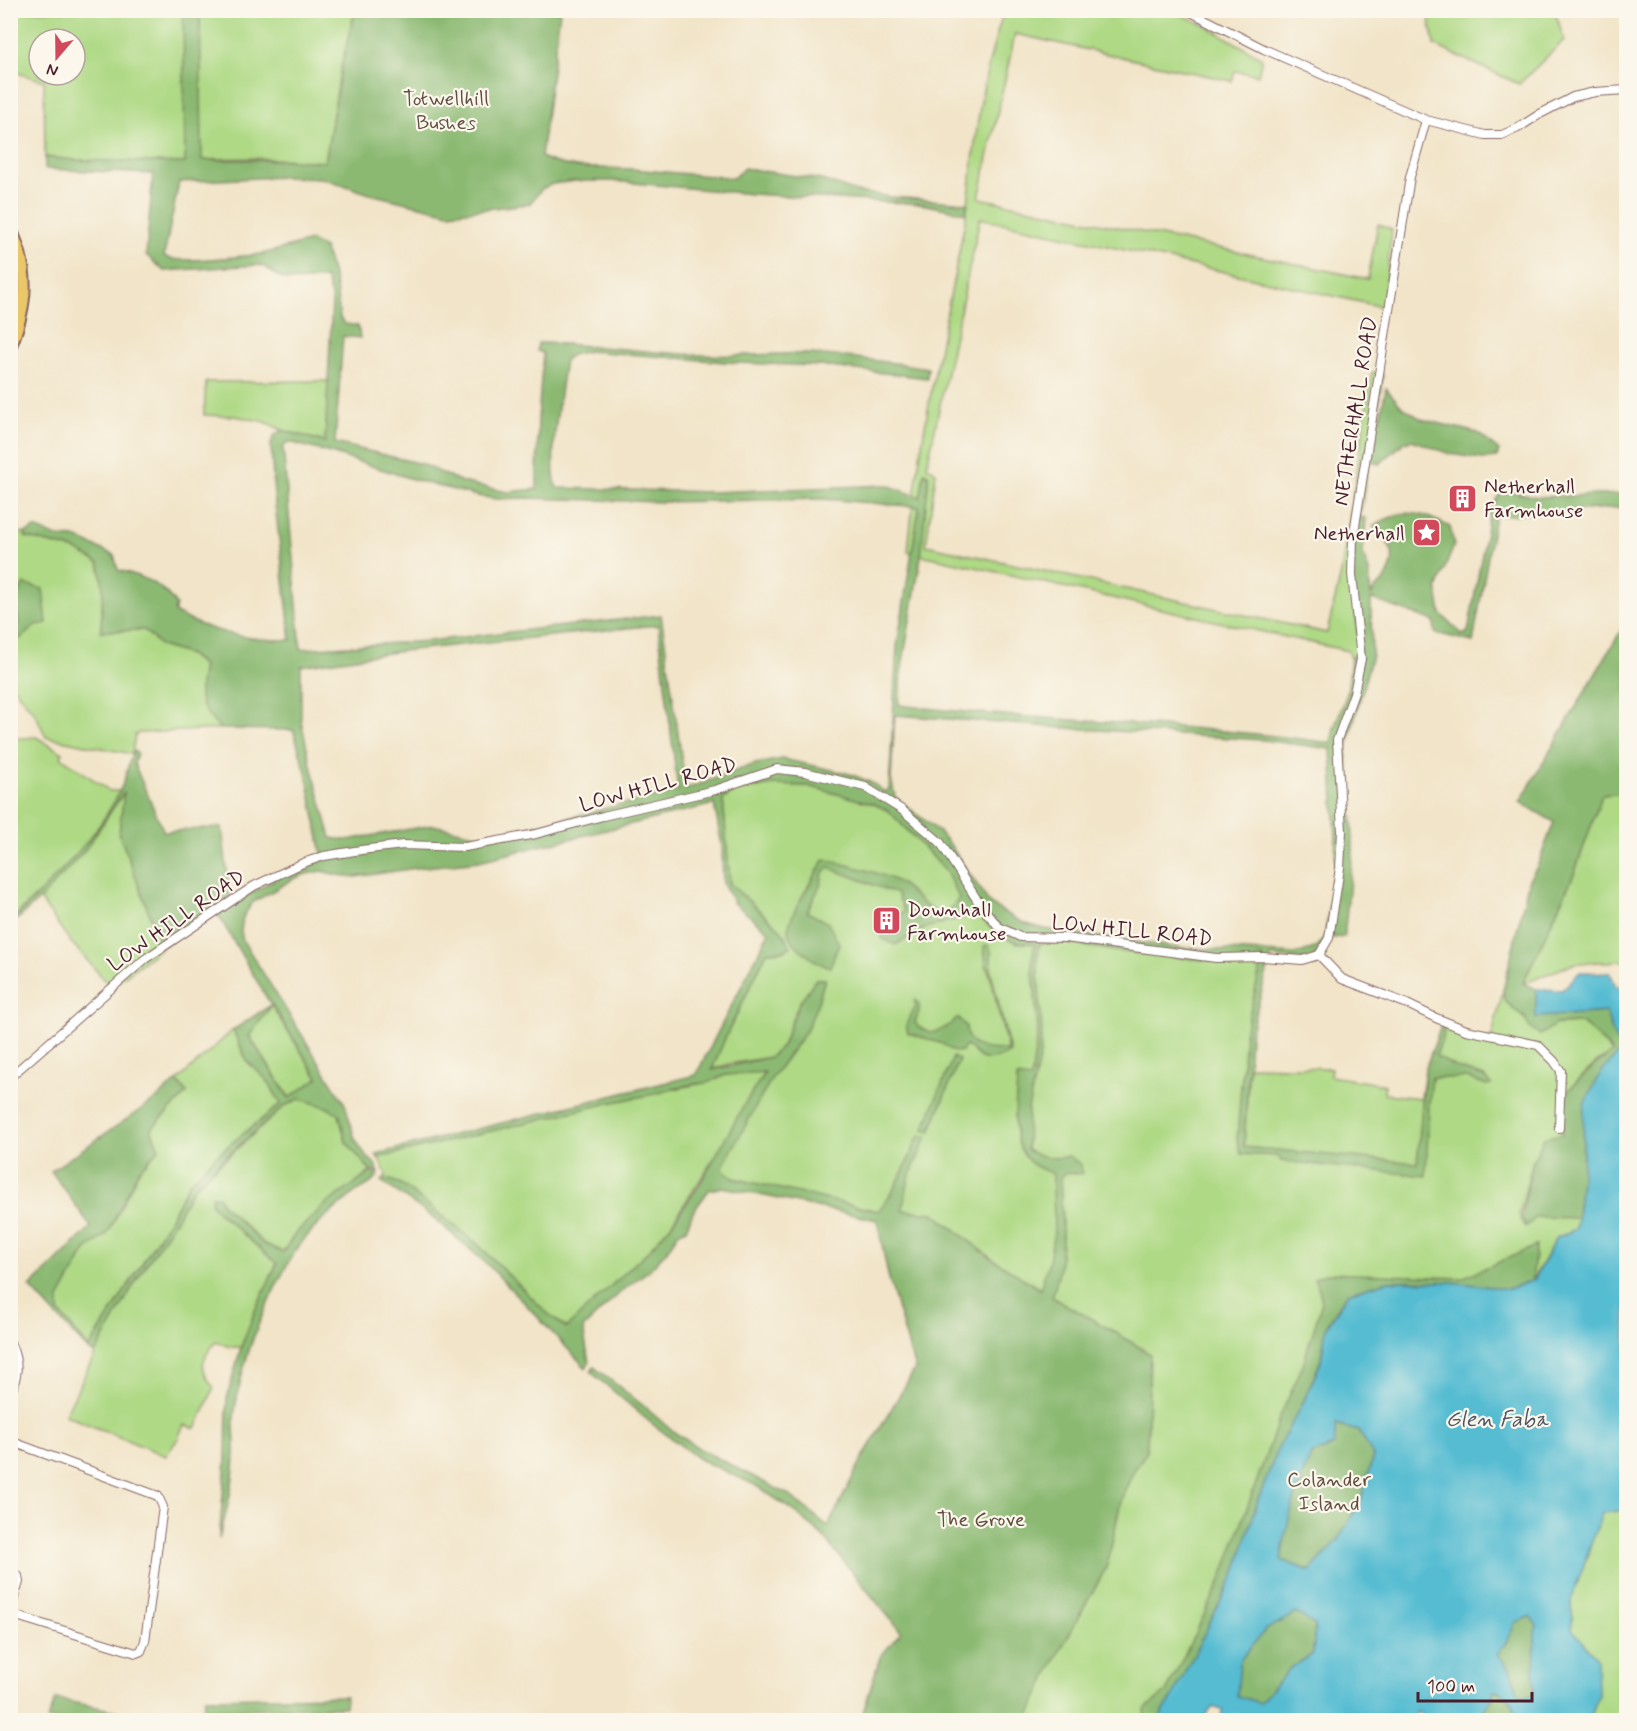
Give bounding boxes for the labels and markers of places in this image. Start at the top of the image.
place label: Netherhall Farmhouse [1484,473,1584,525]
building icon: Netherhall Farmhouse [1447,482,1479,514]
place icon: Netherhall [1410,517,1442,549]
place label: Netherhall [1314,520,1405,548]
place label: Downhall Farmhouse [907,896,1007,948]
building icon: Downhall Farmhouse [870,905,902,937]

